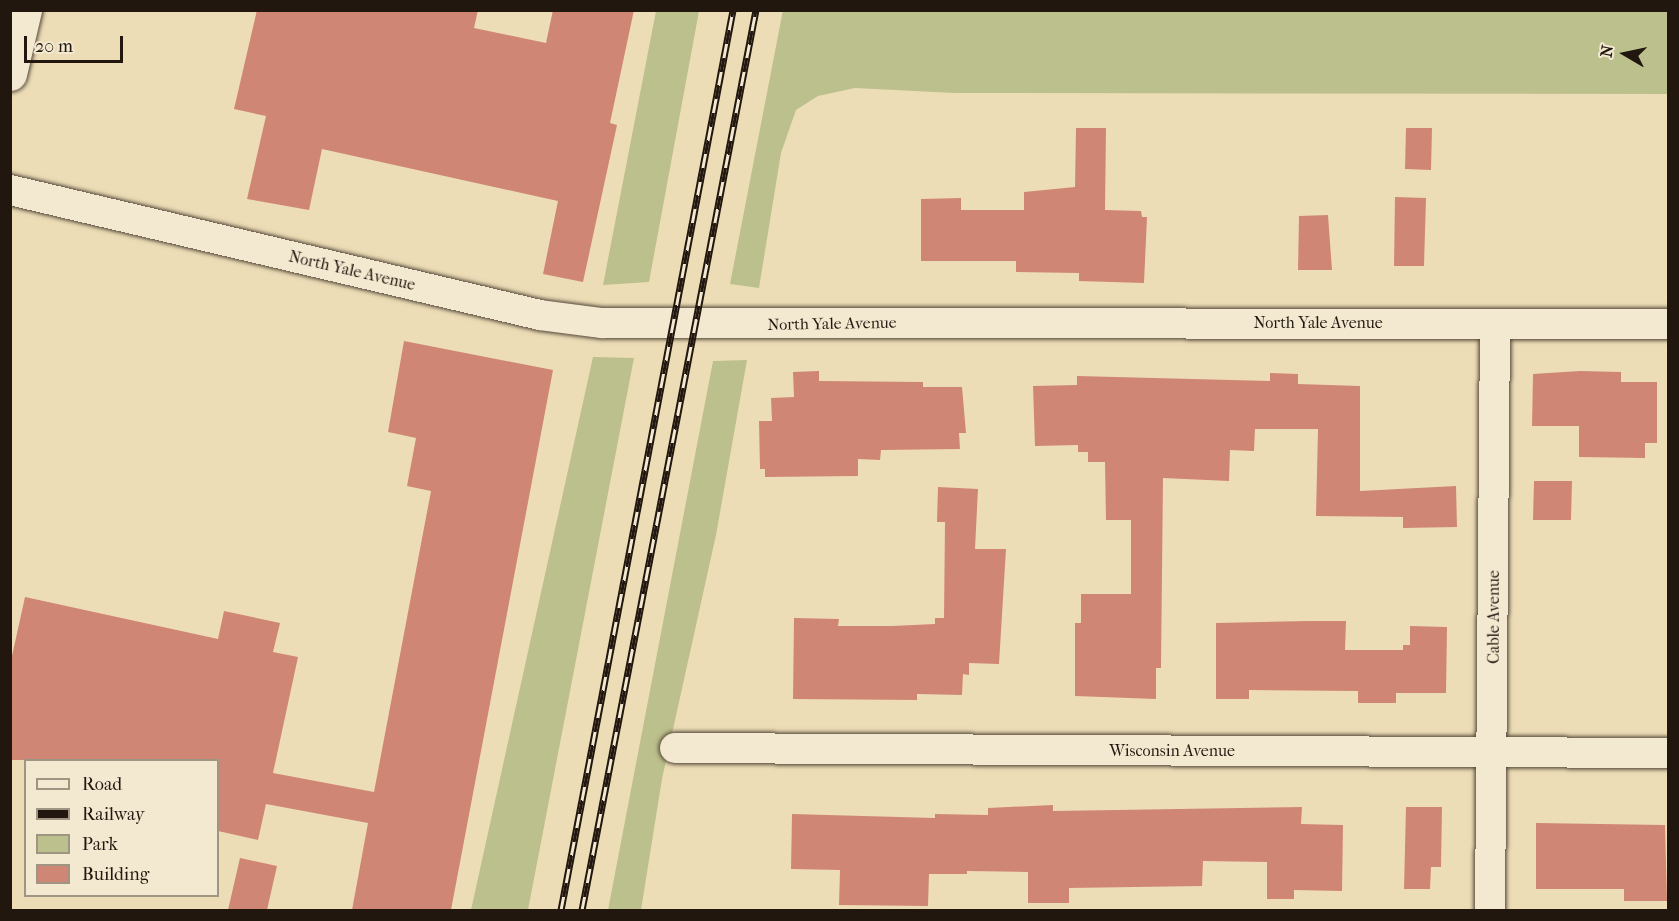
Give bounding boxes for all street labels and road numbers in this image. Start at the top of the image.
street label: North Yale Avenue [287,247,417,295]
street label: North Yale Avenue [767,313,897,335]
street label: North Yale Avenue [1253,313,1383,333]
street label: Cable Avenue [1484,570,1504,664]
street label: Wisconsin Avenue [1109,741,1235,761]

